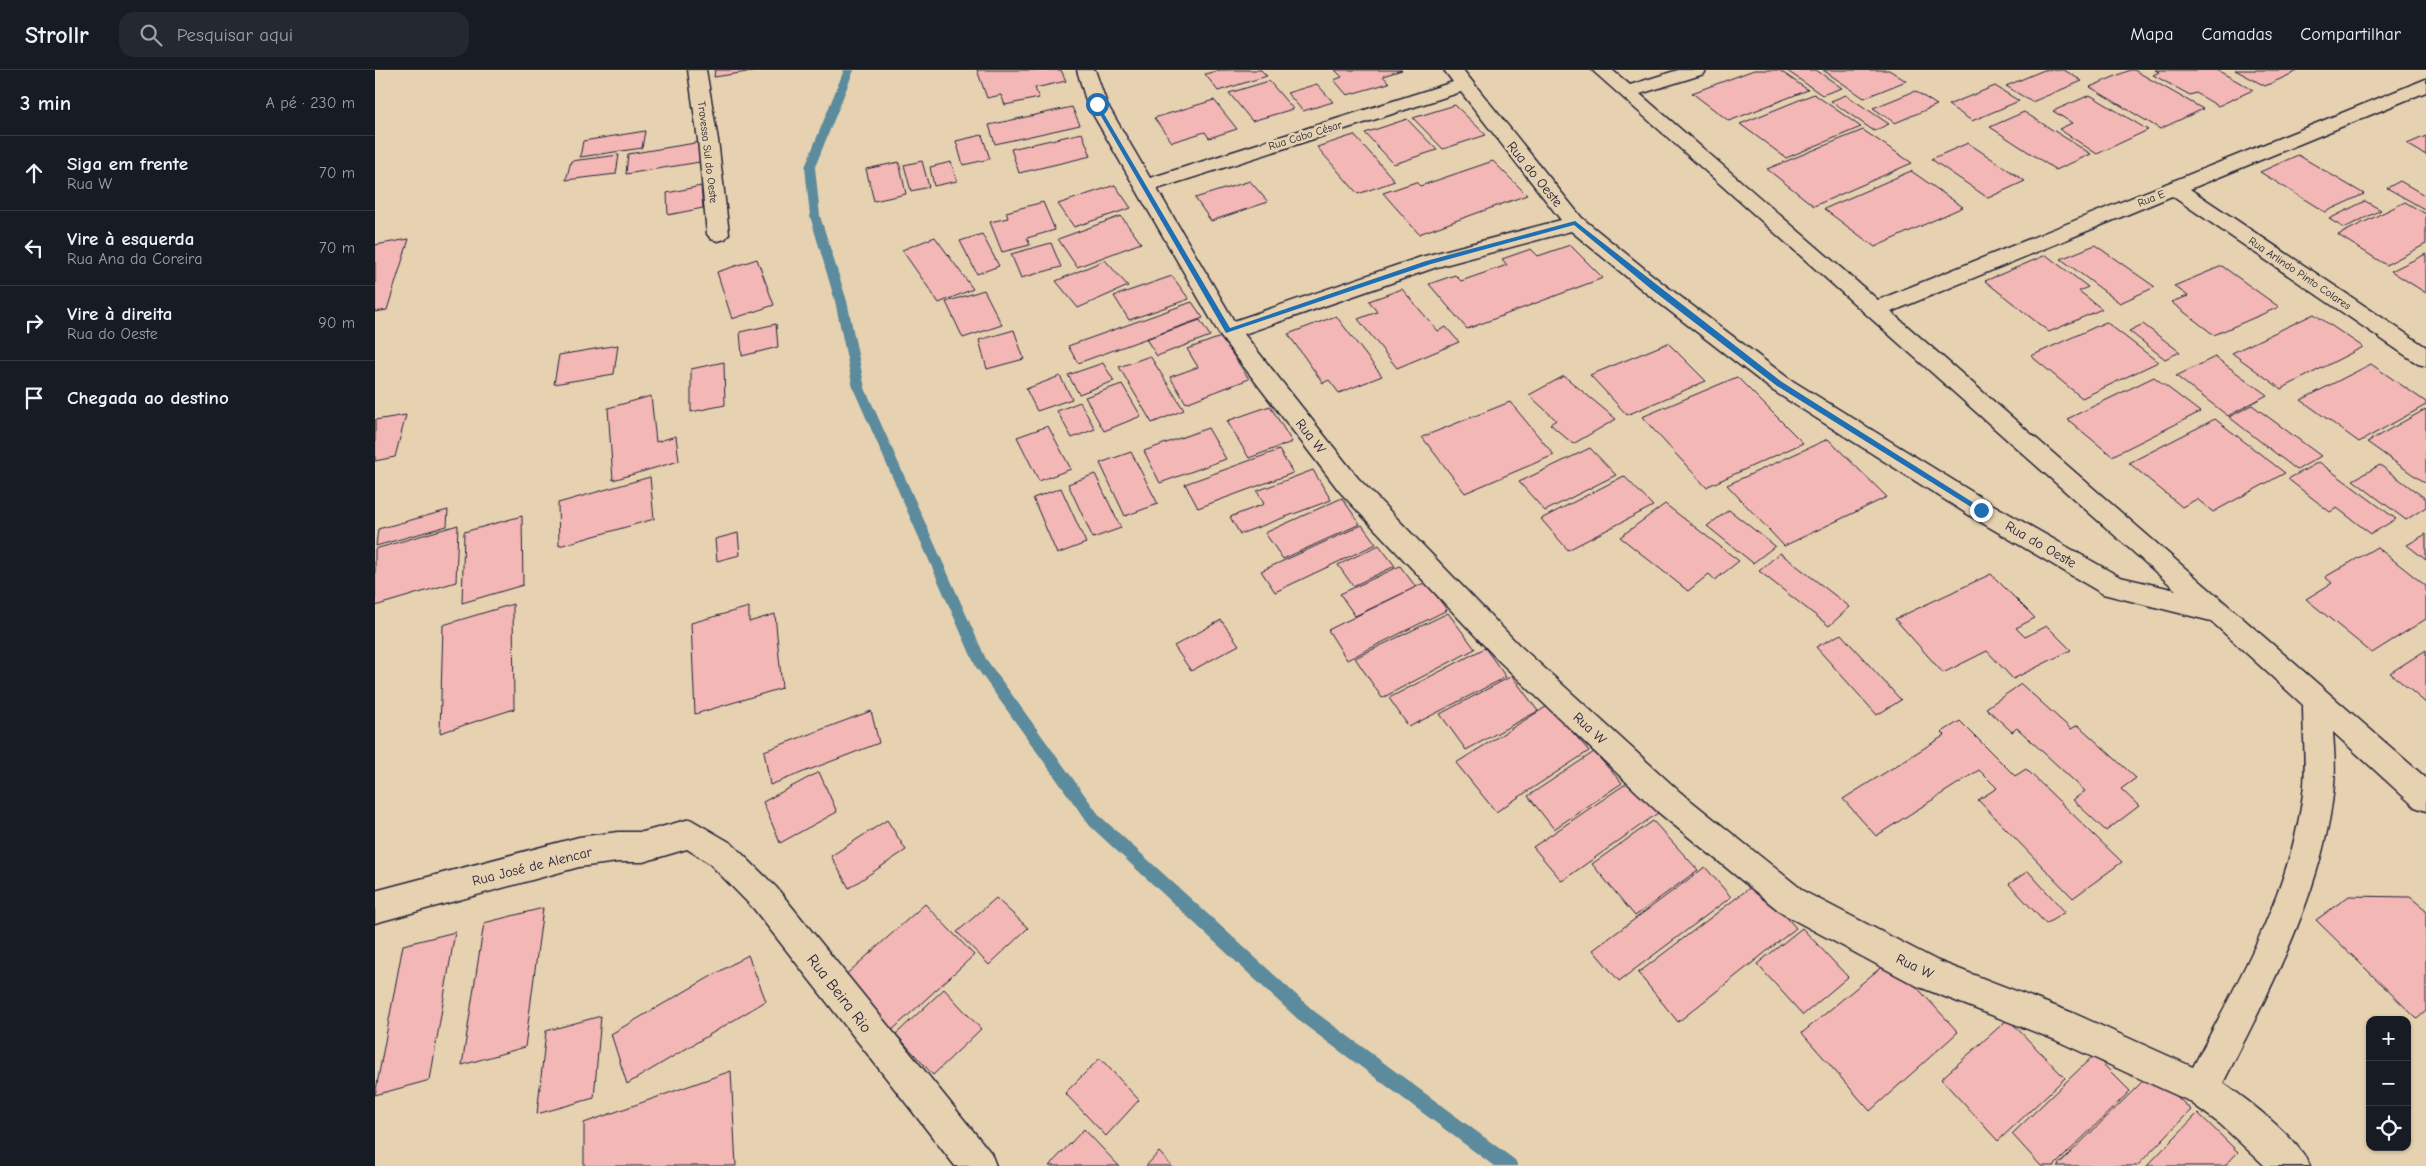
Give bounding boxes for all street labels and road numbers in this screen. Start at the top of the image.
street label: Travessa Sul do Oeste [695,100,720,204]
street label: Rua Cabo César [1267,118,1344,153]
street label: Rua do Oeste [1503,138,1566,211]
street label: Rua E [2136,187,2167,210]
street label: Rua Arlindo Pinto Colares [2246,234,2354,313]
street label: Rua W [1292,415,1330,458]
street label: Rua do Oeste [2002,517,2079,572]
street label: Rua W [1569,709,1611,749]
street label: Rua José de Alencar [470,843,594,890]
street label: Rua W [1893,950,1937,983]
street label: Rua Beira Rio [803,951,875,1036]

